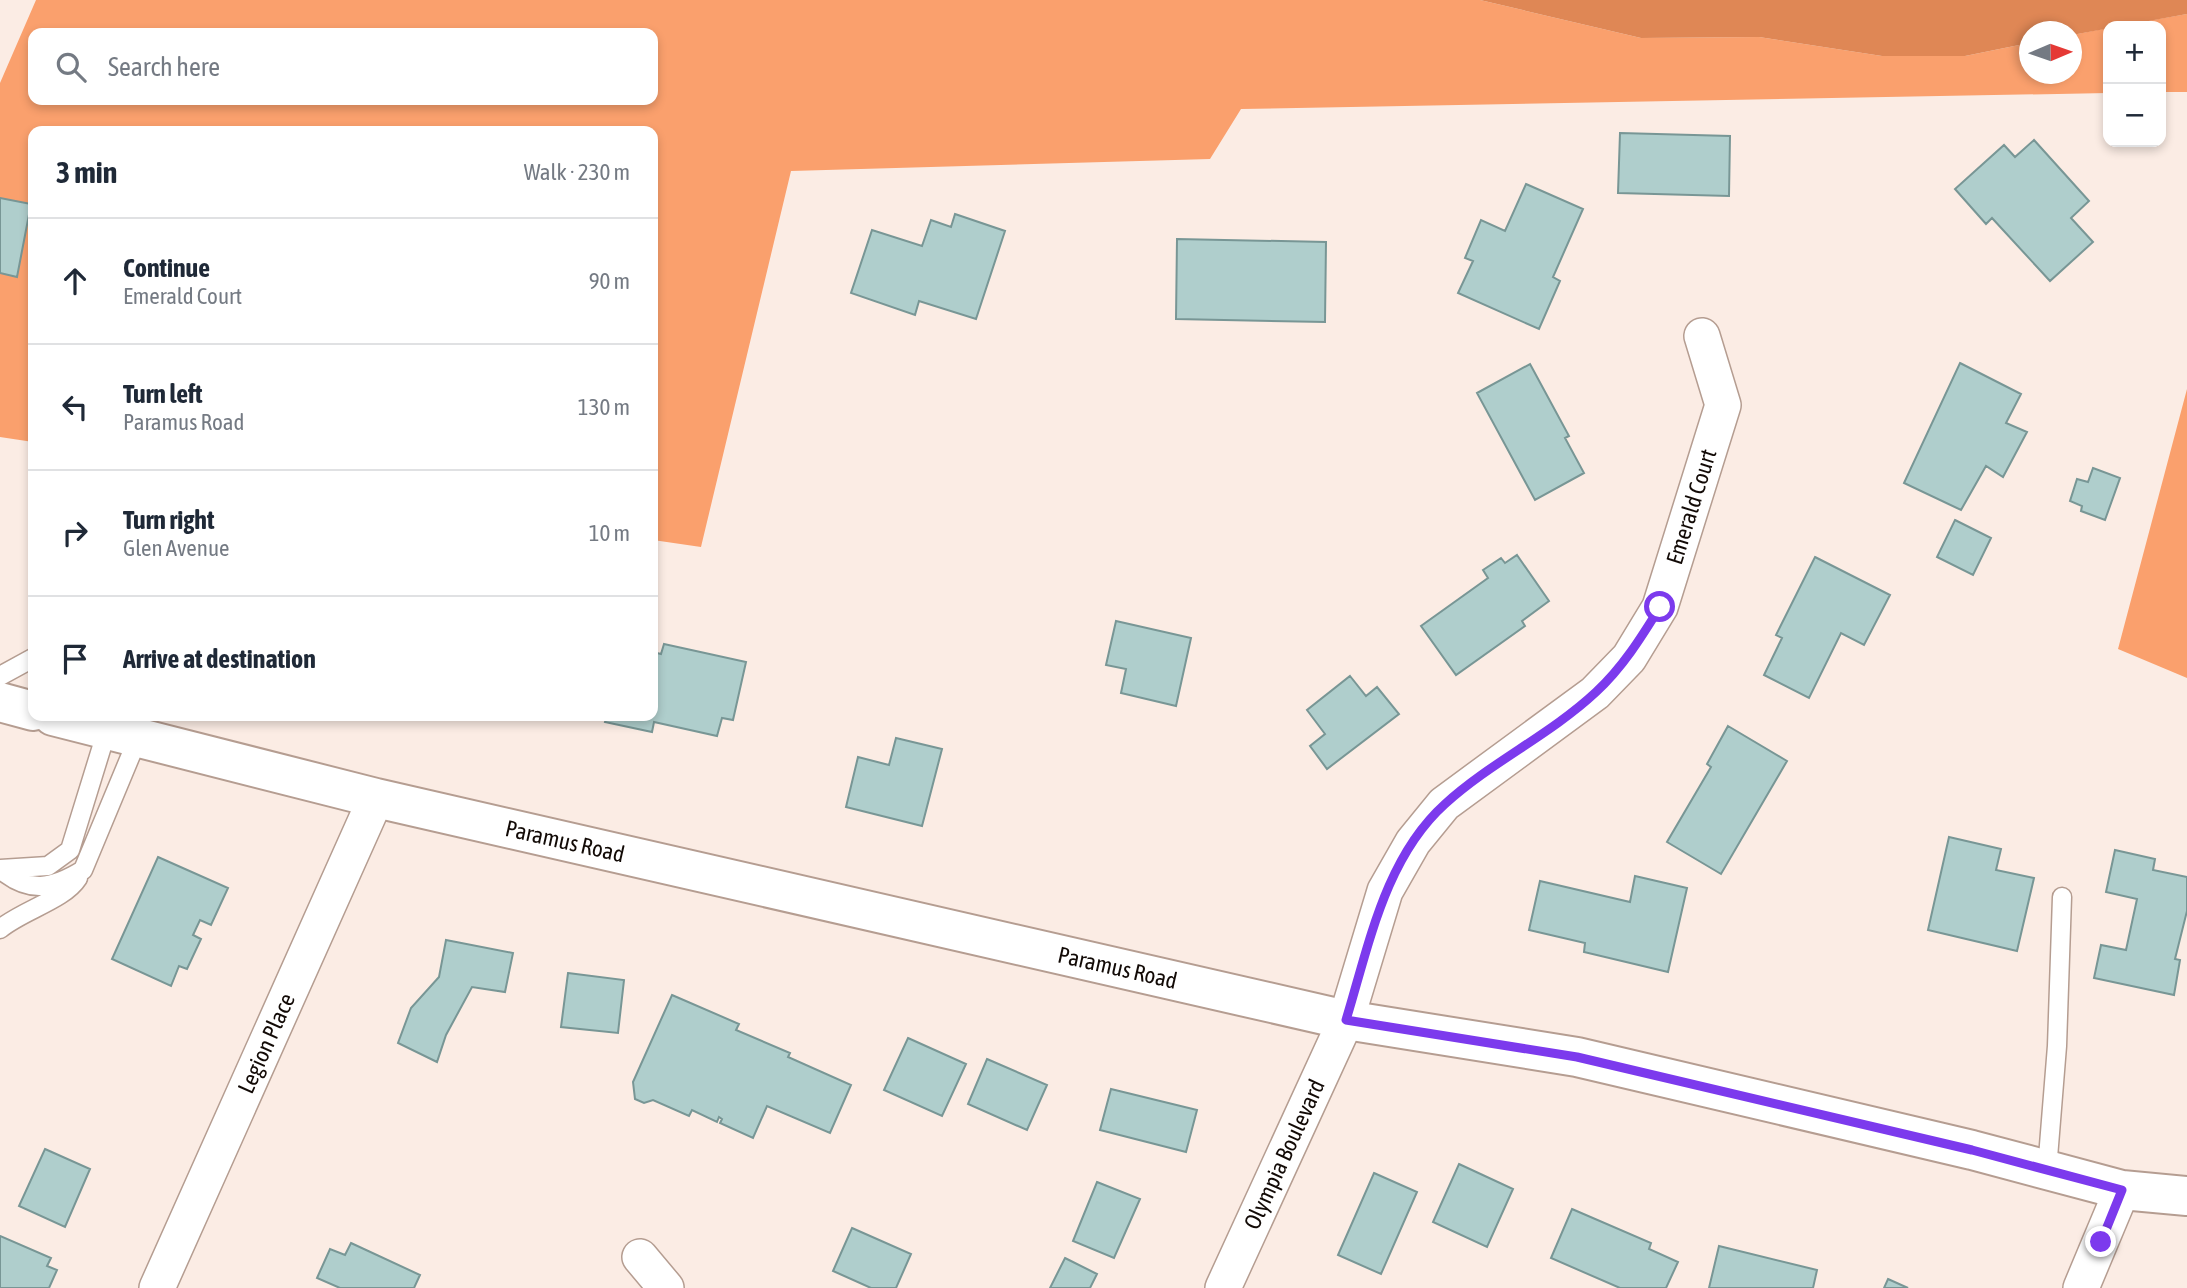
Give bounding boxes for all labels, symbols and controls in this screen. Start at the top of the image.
north arrow [2019,21,2082,84]
map controls [2103,21,2166,147]
button: + [2103,21,2166,84]
search box [28,28,658,105]
icon: search [52,48,90,86]
text: Search here [108,52,220,82]
button: − [2103,84,2166,147]
text: 3 min [56,155,117,189]
text: Walk · 230 m [524,159,630,185]
text: Continue [123,253,210,283]
icon: ahead [56,262,94,300]
text: 90 m [589,268,630,294]
text: Emerald Court [123,283,242,309]
text: Turn left [123,379,203,409]
icon: left [56,388,94,426]
text: 130 m [578,394,630,420]
text: Paramus Road [123,409,244,435]
street label: Emerald Court [1661,446,1721,568]
text: Turn right [123,505,214,535]
icon: right [56,514,94,552]
text: 10 m [589,520,630,546]
text: Glen Avenue [123,535,229,561]
route start [1644,591,1675,622]
icon: arrive [56,640,94,678]
text: Arrive at destination [123,644,316,674]
street label: Paramus Road [503,815,627,867]
street label: Paramus Road [1055,942,1180,994]
street label: Legion Place [233,989,300,1097]
street label: Olympia Boulevard [1239,1075,1330,1233]
route end [2085,1226,2116,1257]

